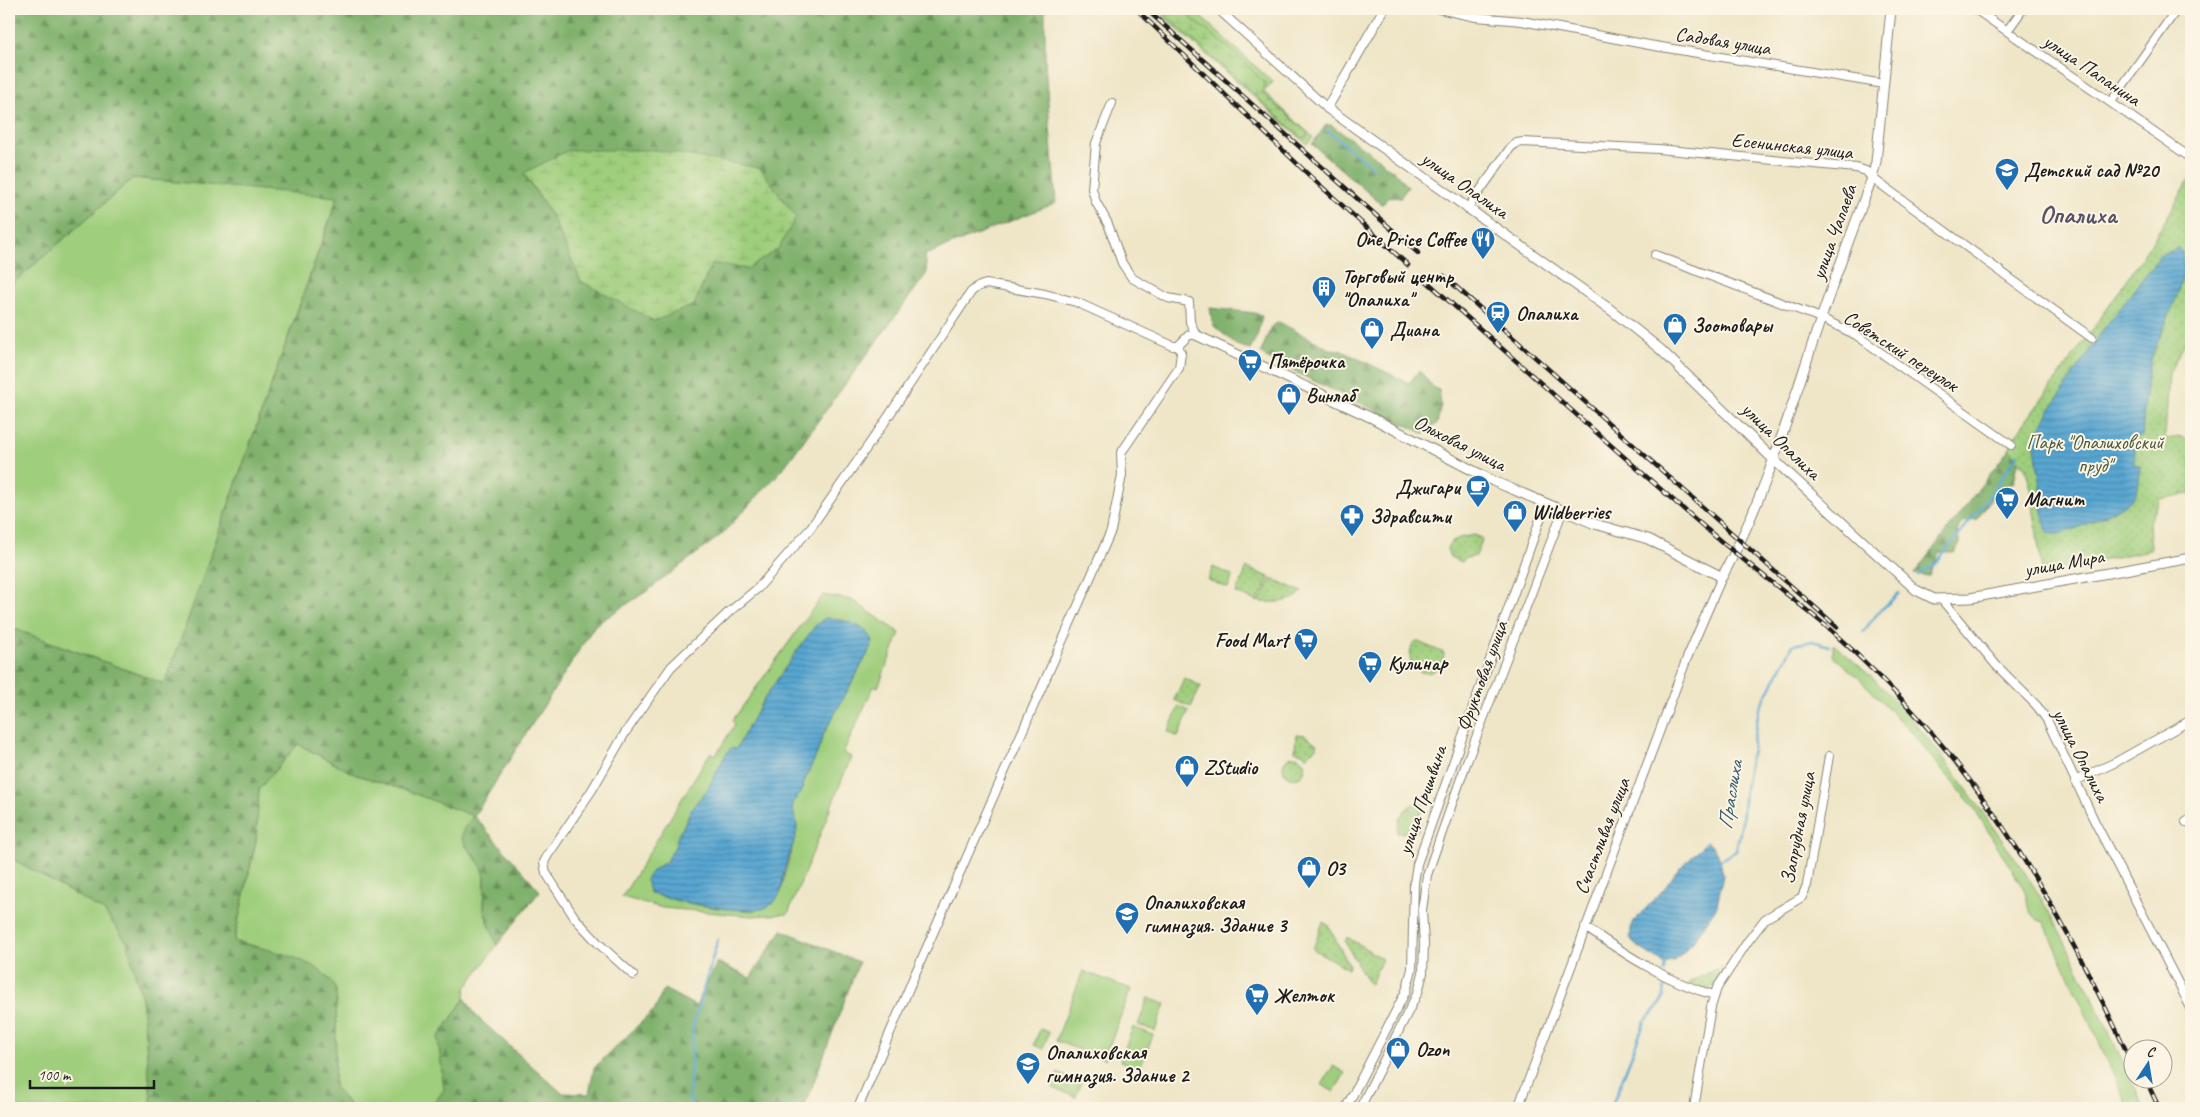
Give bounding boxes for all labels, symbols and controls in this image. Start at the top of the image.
street label: Садовая улица [1674,21,1774,61]
street label: улица Папанина [2038,28,2146,112]
street label: Есенинская улица [1730,127,1855,165]
street label: улица Опалиха [1416,145,1515,225]
school or university icon: Детский сад №20 [1994,157,2020,191]
place label: Детский сад №20 [2024,158,2160,183]
street label: улица Чапаева [1805,180,1863,284]
district label: Опалиха [2040,199,2118,231]
restaurant icon: One Price Coffee [1470,226,1496,260]
place label: One Price Coffee [1355,227,1467,252]
place label: Торговый центр "Опалиха" [1342,264,1454,312]
building icon: Торговый центр "Опалиха" [1311,275,1337,309]
station icon: Опалиха [1485,300,1511,334]
place label: Опалиха [1516,301,1580,326]
street label: Советский переулок [1839,305,1964,398]
shop icon: Зоотовары [1662,312,1688,346]
place label: Зоотовары [1692,313,1774,338]
shop icon: Диана [1359,316,1385,350]
place label: Диана [1390,317,1441,342]
supermarket icon: Пятёрочка [1237,348,1263,382]
place label: Пятёрочка [1268,349,1346,374]
shop icon: Винлаб [1276,382,1302,416]
place label: Винлаб [1306,383,1359,408]
street label: улица Опалиха [1735,396,1827,486]
street label: Ольховая улица [1410,409,1512,478]
park label: Парк "Опалиховский пруд" [2026,430,2165,478]
cafe icon: Джигари [1465,474,1491,508]
place label: Джигари [1395,475,1462,500]
supermarket icon: Магнит [1994,486,2020,520]
place label: Магнит [2024,487,2085,512]
shop icon: Wildberries [1502,499,1528,533]
place label: Wildberries [1532,500,1612,525]
pharmacy icon: Здравсити [1339,503,1365,537]
place label: Здравсити [1370,504,1453,529]
street label: улица Мира [2021,543,2108,582]
street label: Фруктовая улица [1451,616,1514,734]
supermarket icon: Food Mart [1293,627,1319,661]
place label: Food Mart [1215,628,1291,653]
supermarket icon: Кулинар [1357,650,1383,684]
place label: Кулинар [1388,651,1449,676]
street label: улица Опалиха [2046,703,2116,807]
street label: улица Пришвина [1391,741,1453,859]
shop icon: ZStudio [1174,754,1200,788]
place label: ZStudio [1204,755,1259,780]
water label: Праслиха [1712,756,1749,831]
street label: Запрудная улица [1775,769,1821,886]
street label: Счастливая улица [1568,773,1636,898]
shop icon: О3 [1296,855,1322,889]
place label: О3 [1326,856,1347,881]
place label: Опалиховская гимназия. Здание 3 [1144,890,1288,939]
school or university icon: Опалиховская гимназия. Здание 3 [1114,901,1140,935]
supermarket icon: Желток [1244,982,1270,1016]
place label: Желток [1274,983,1336,1008]
shop icon: Ozon [1385,1036,1411,1070]
place label: Ozon [1416,1037,1450,1062]
place label: Опалиховская гимназия. Здание 2 [1046,1040,1190,1089]
north arrow [2122,1040,2172,1090]
text: С [2145,1043,2158,1061]
school or university icon: Опалиховская гимназия. Здание 2 [1015,1051,1041,1085]
scale bar [30,1057,154,1089]
text: 100 m [38,1066,72,1085]

